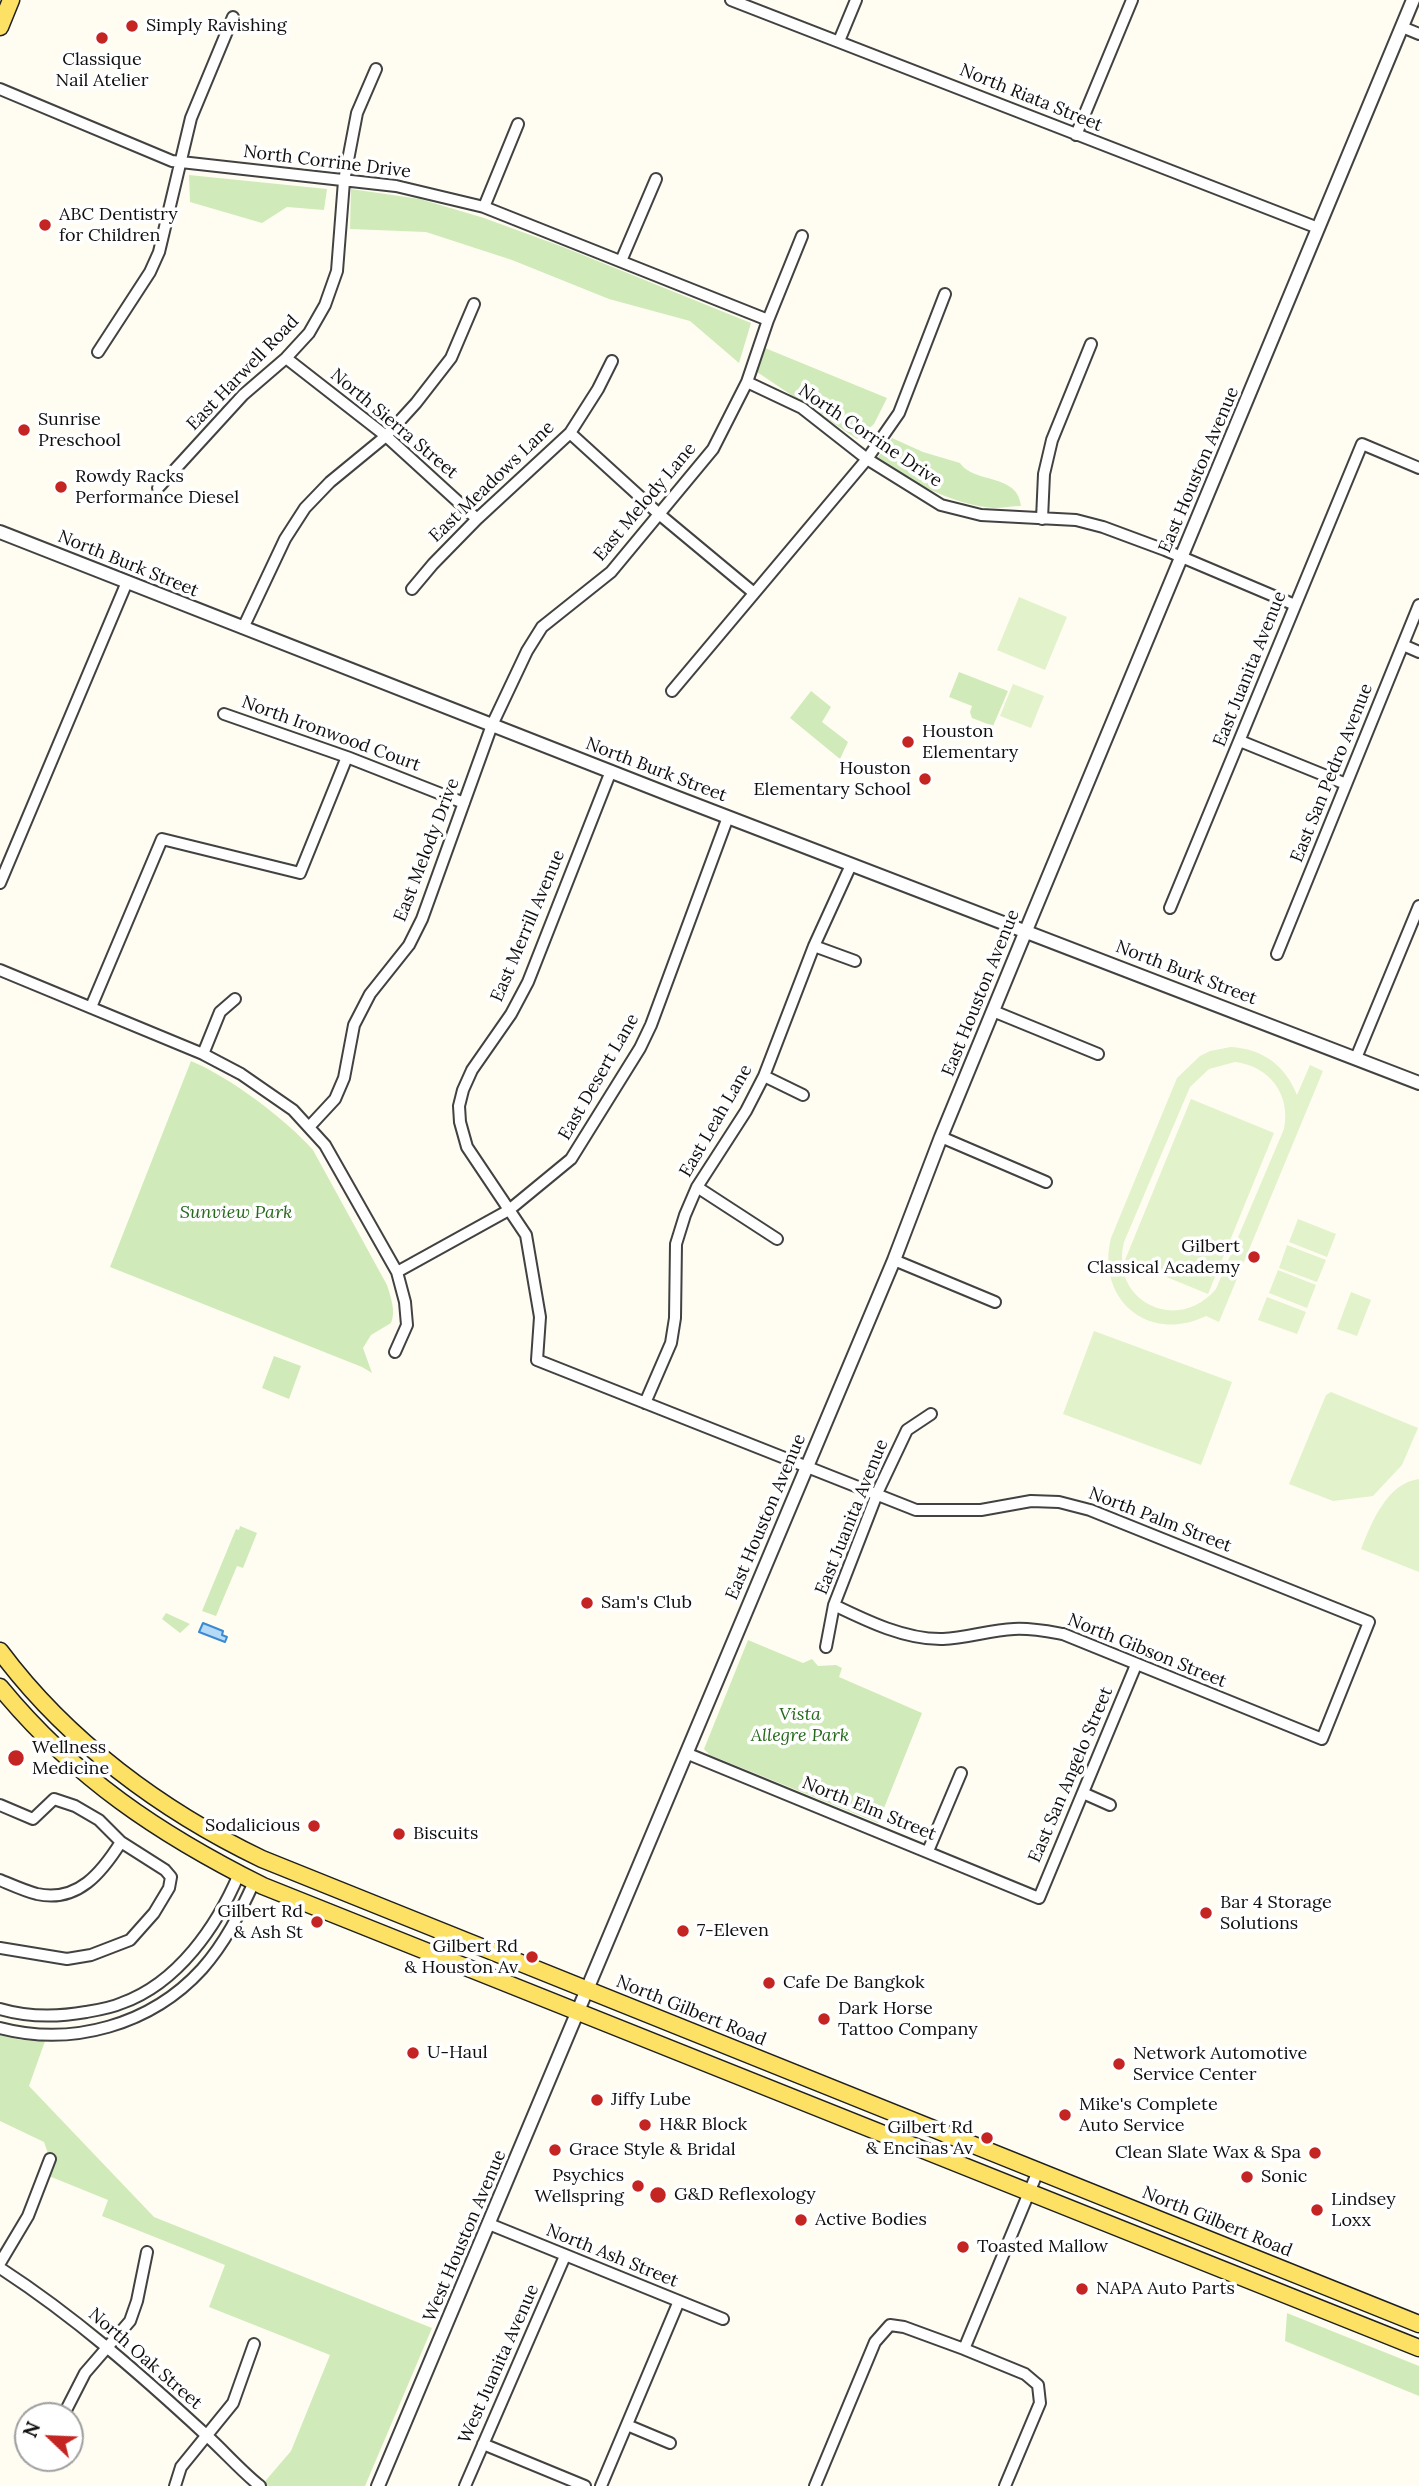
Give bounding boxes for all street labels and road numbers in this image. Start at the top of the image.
street label: North Riata Street [956,60,1106,136]
street label: North Corrine Drive [242,141,412,183]
street label: East Harwell Road [182,311,304,435]
street label: North Sierra Street [326,364,462,484]
street label: North Corrine Drive [794,380,946,492]
street label: East Houston Avenue [1154,384,1244,556]
street label: East Meadows Lane [425,417,559,547]
street label: East Melody Lane [589,438,701,566]
street label: North Burk Street [55,526,201,602]
street label: East Juanita Avenue [1209,588,1291,750]
street label: East San Pedro Avenue [1286,680,1378,866]
street label: North Ironwood Court [239,692,423,776]
street label: North Burk Street [582,733,730,807]
street label: East Melody Drive [390,775,464,925]
street label: East Merrill Avenue [486,847,570,1005]
street label: East Houston Avenue [938,906,1024,1080]
street label: North Burk Street [1112,936,1260,1010]
street label: East Desert Lane [554,1010,644,1144]
street label: East Leah Lane [675,1061,757,1181]
street label: East Houston Avenue [721,1431,811,1603]
street label: East Juanita Avenue [811,1436,893,1598]
street label: North Palm Street [1086,1483,1234,1557]
street label: North Gibson Street [1064,1609,1230,1693]
street label: East San Angelo Street [1024,1684,1118,1866]
street label: North Elm Street [799,1772,939,1846]
street label: North Gilbert Road [613,1971,769,2051]
street label: West Houston Avenue [419,2147,511,2325]
street label: North Gilbert Road [1139,2182,1295,2262]
street label: North Ash Street [543,2220,681,2292]
street label: West Juanita Avenue [454,2281,544,2447]
street label: North Oak Street [84,2304,206,2414]

